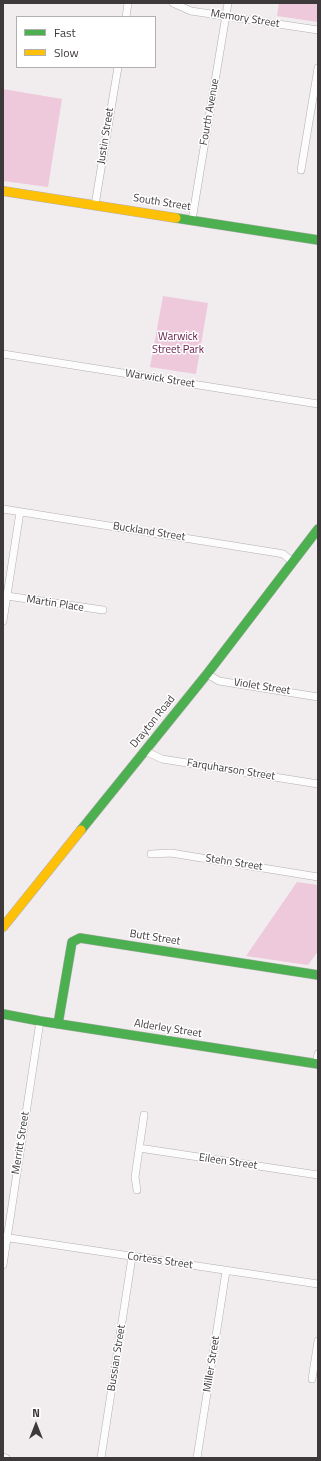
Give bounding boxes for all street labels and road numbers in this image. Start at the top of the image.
street label: Memory Street [210,7,280,31]
street label: Fourth Avenue [198,78,222,146]
street label: Justin Street [95,107,117,165]
street label: South Street [132,192,192,214]
street label: Warwick Street [124,367,196,391]
street label: Buckland Street [112,520,186,544]
street label: Martin Place [25,593,85,615]
street label: Violet Street [233,676,291,698]
street label: Drayton Road [128,693,178,751]
street label: Farquharson Street [186,757,276,783]
street label: Stehn Street [204,852,264,874]
street label: Butt Street [129,927,181,949]
street label: Alderley Street [133,1017,203,1041]
street label: Merritt Street [10,1111,32,1175]
street label: Eileen Street [198,1151,258,1173]
street label: Cortess Street [126,1250,194,1272]
street label: Bussian Street [105,1324,129,1392]
street label: Miller Street [201,1335,223,1393]

